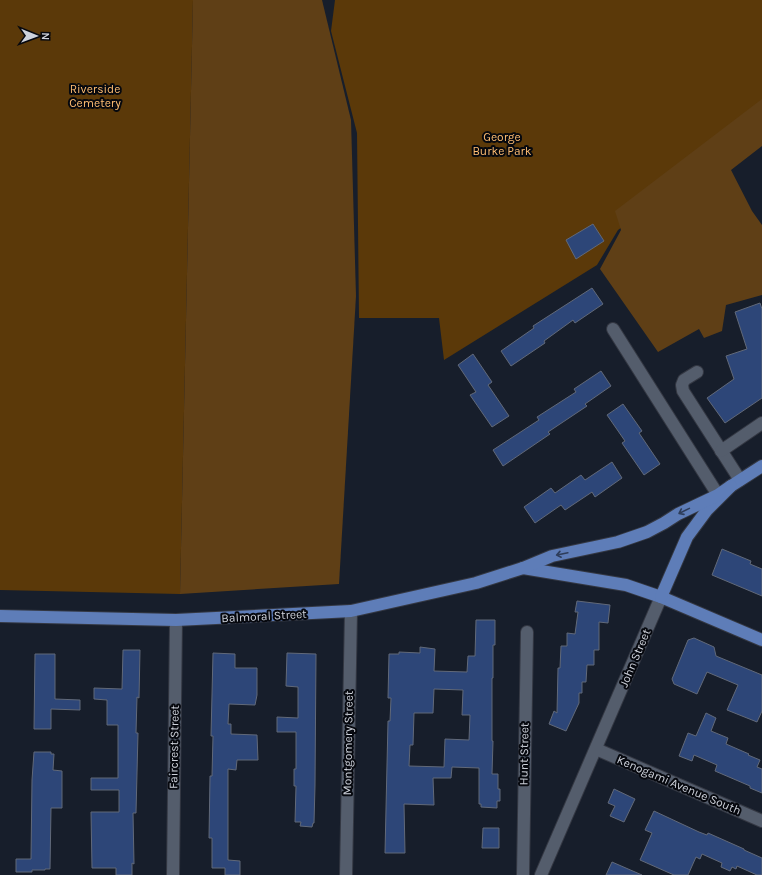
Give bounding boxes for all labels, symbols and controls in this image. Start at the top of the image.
north arrow [16,16,56,56]
text: N [39,32,52,40]
park label: Riverside Cemetery [69,82,121,110]
park label: George Burke Park [472,130,532,158]
one-way arrow [678,508,690,515]
one-way arrow [556,550,569,558]
street label: Balmoral Street [221,607,307,625]
street label: John Street [617,626,654,689]
street label: Montgomery Street [340,690,356,796]
street label: Faircrest Street [166,704,182,789]
street label: Hunt Street [516,722,532,786]
street label: Kenogami Avenue South [615,752,743,818]

